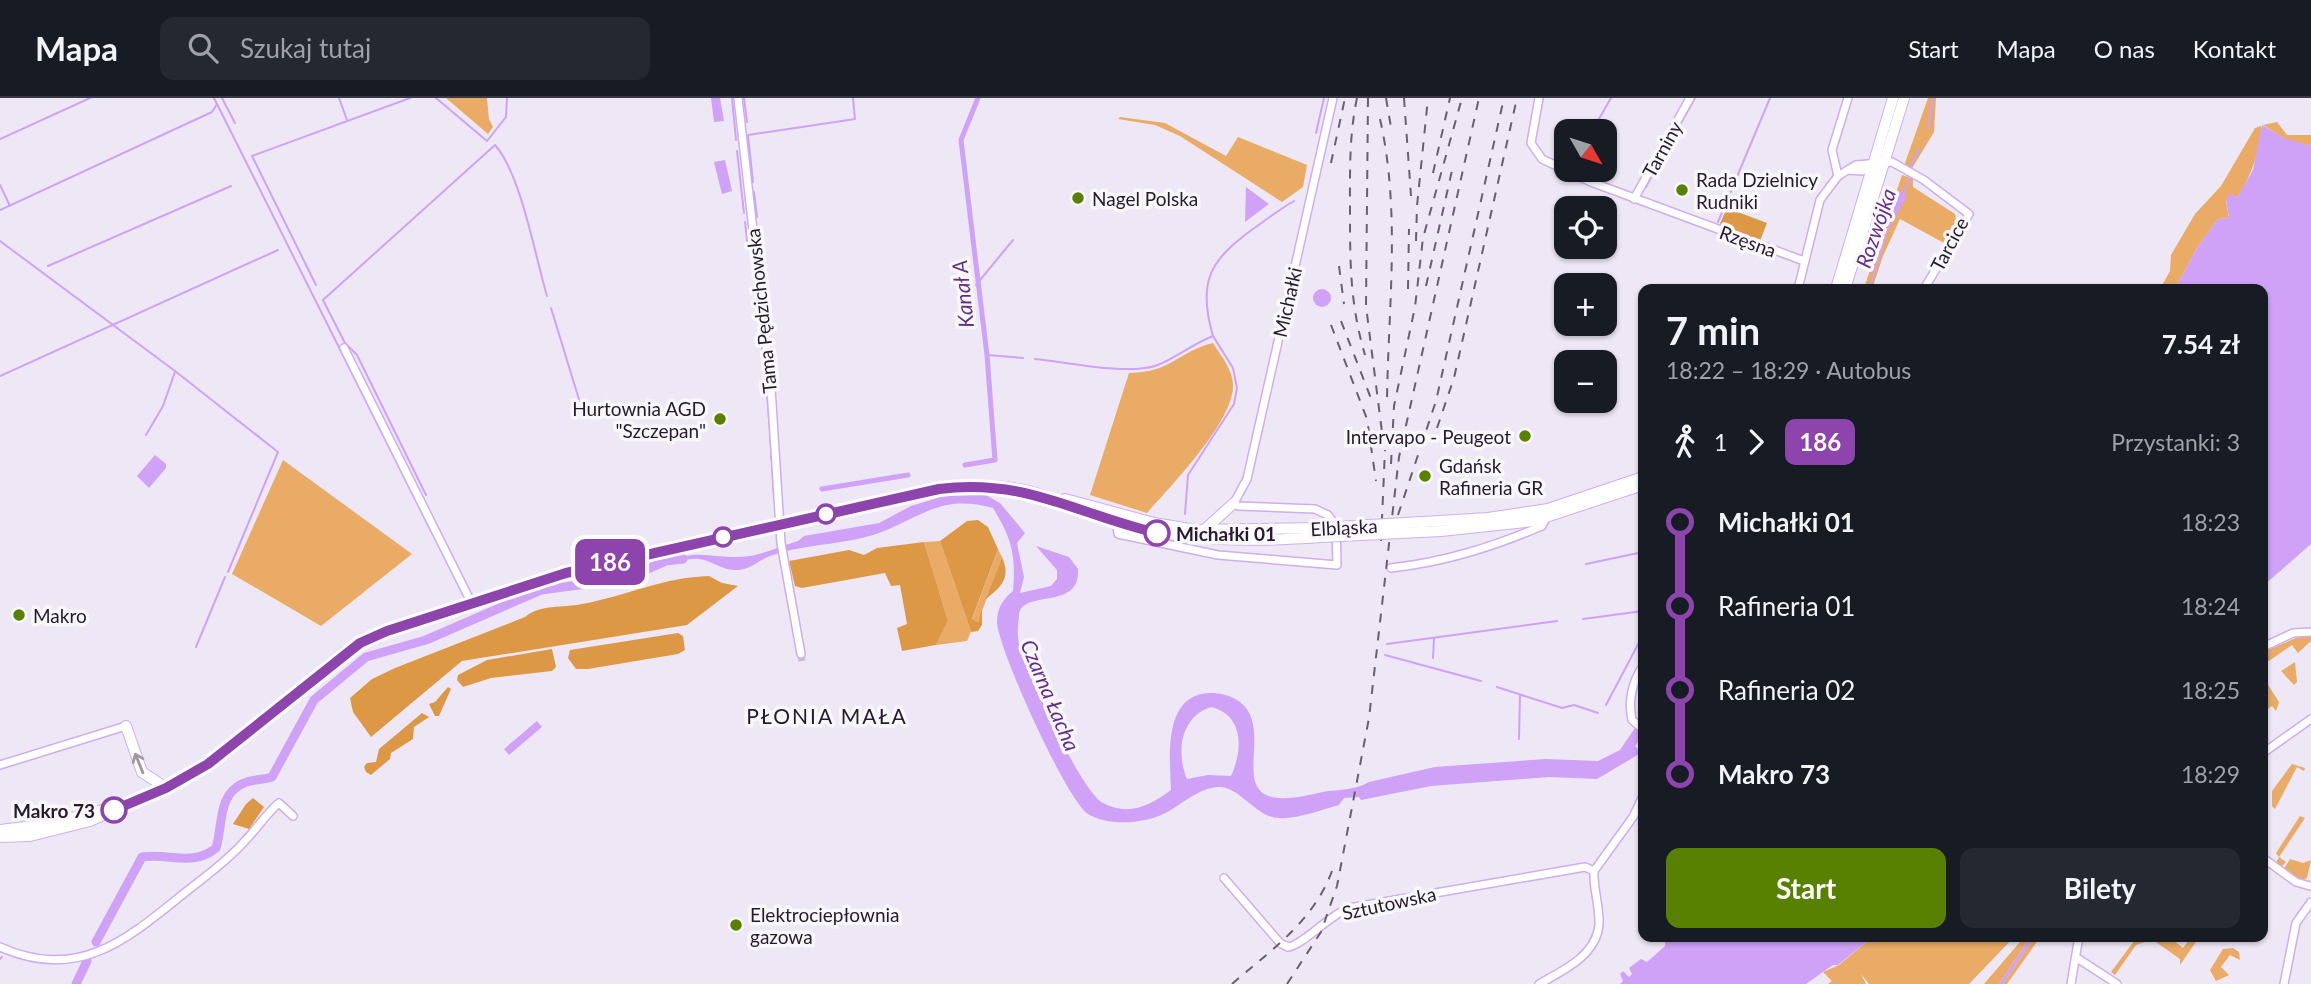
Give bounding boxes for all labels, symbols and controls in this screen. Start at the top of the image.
search box [160,17,650,80]
text: Mapa [35,28,118,68]
icon: search [184,29,222,67]
text: Szukaj tutaj [240,32,371,64]
text: Start [1908,34,1959,63]
text: Mapa [1997,34,2056,63]
text: O nas [2094,34,2155,63]
text: Kontakt [2193,34,2276,63]
street label: Tarniny [1637,117,1687,181]
north arrow [1554,119,1617,182]
map controls [1554,119,1617,413]
place label: Rada Dzielnicy Rudniki [1696,168,1818,213]
marker: Rada Dzielnicy Rudniki [1674,182,1690,198]
water label: Rozwójka [1850,185,1900,271]
place label: Nagel Polska [1092,187,1198,210]
marker: Nagel Polska [1070,190,1086,206]
button: locate [1554,196,1617,259]
street label: Tarcice [1925,213,1973,275]
street label: Rzęsna [1717,220,1779,262]
street label: Tama Pędzichowska [741,227,781,395]
water label: Kanał A [946,259,978,329]
street label: Michałki [1268,265,1306,339]
button: + [1554,273,1617,336]
text: 7 min [1666,307,1760,353]
text: 7.54 zł [2162,328,2240,360]
button: − [1554,350,1617,413]
text: 18:22 – 18:29 · Autobus [1666,356,1911,384]
place label: Hurtownia AGD "Szczepan" [572,397,706,442]
marker: Hurtownia AGD "Szczepan" [712,411,728,427]
icon: walk [1666,423,1704,461]
icon: forward [1737,423,1775,461]
place label: Intervapo - Peugeot [1346,425,1511,448]
text: 186 [1799,427,1841,456]
marker: Intervapo - Peugeot [1517,428,1533,444]
text: 1 [1714,428,1727,456]
text: Przystanki: 3 [2111,428,2240,456]
place label: Gdańsk Rafineria GR [1439,454,1543,499]
marker: Gdańsk Rafineria GR [1417,468,1433,484]
unlabelled marker [816,504,836,524]
text: Michałki 01 [1718,506,1855,538]
text: 18:23 [2181,508,2240,536]
street label: Elbląska [1310,514,1378,540]
marker: Michałki 01 [1144,520,1170,546]
place label: Michałki 01 [1176,522,1276,545]
unlabelled marker [713,527,733,547]
line badge: 186 [570,539,650,585]
text: 186 [589,547,631,576]
text: Rafineria 01 [1718,590,1855,622]
text: 18:24 [2181,592,2240,620]
place label: Makro [33,604,87,627]
marker: Makro [11,607,27,623]
water label: Czarna Łacha [1016,636,1086,754]
text: Rafineria 02 [1718,674,1855,706]
text: 18:25 [2181,676,2240,704]
district label: PŁONIA MAŁA [746,703,908,728]
one-way arrow [131,753,144,774]
text: Makro 73 [1718,758,1830,790]
text: 18:29 [2181,760,2240,788]
marker: Makro 73 [101,797,127,823]
place label: Makro 73 [13,799,95,822]
button: Start [1666,848,1946,928]
button: Bilety [1960,848,2240,928]
street label: Sztutowska [1340,882,1438,924]
place label: Elektrociepłownia gazowa [750,903,900,948]
marker: Elektrociepłownia gazowa [728,917,744,933]

